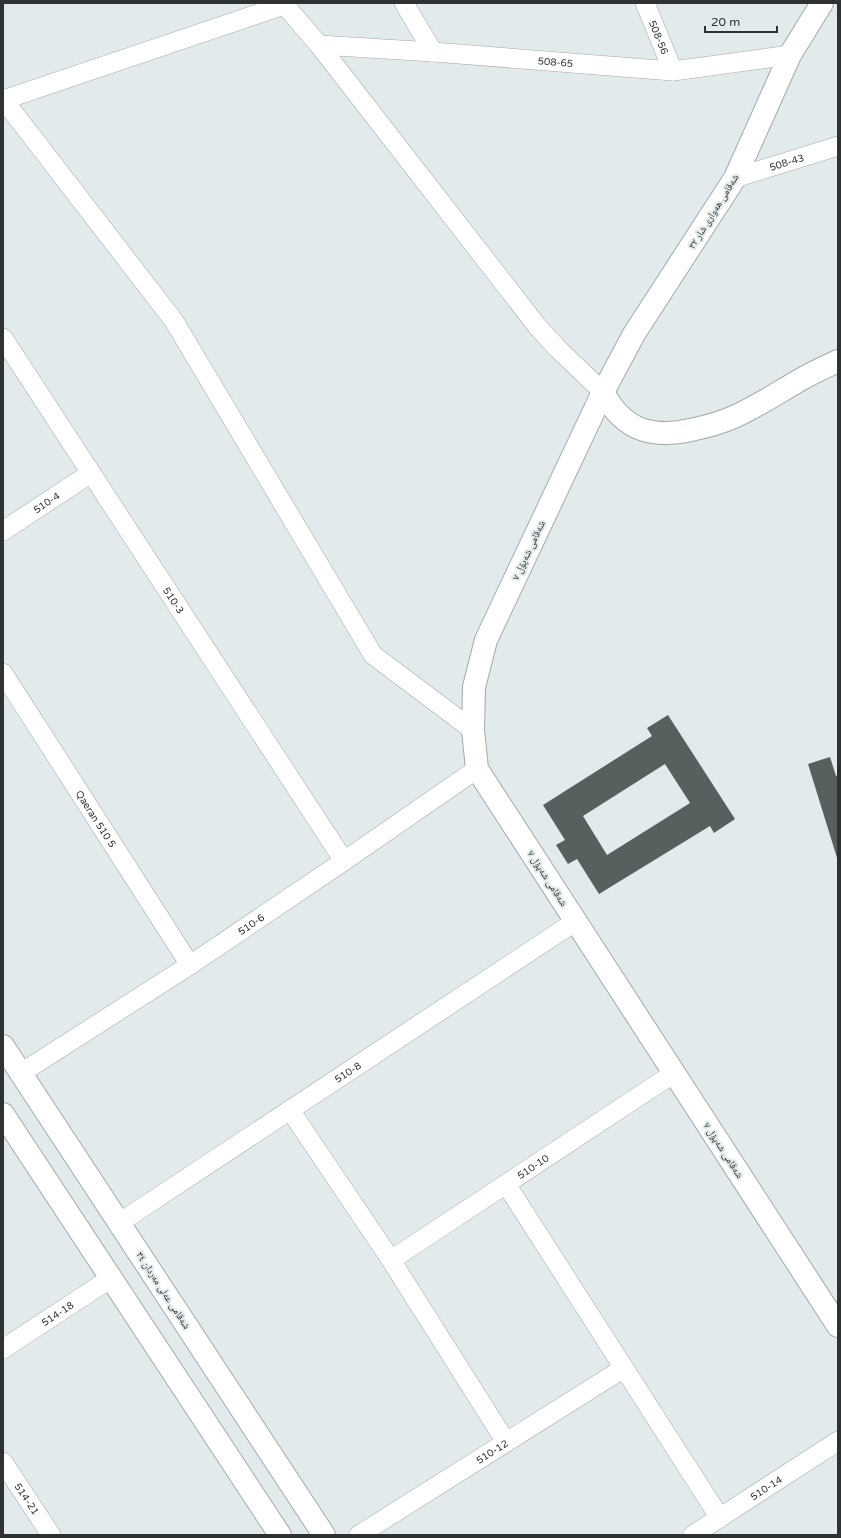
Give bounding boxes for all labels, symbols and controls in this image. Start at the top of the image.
scale bar [705,8,777,34]
text: 20 m [711,15,740,29]
street label: 508-56 [646,19,670,56]
street label: 508-65 [537,55,573,70]
street label: 508-43 [768,152,806,174]
street label: شەقامی هەواری شار ٣٢ [686,172,742,251]
street label: 510-4 [31,490,63,516]
street label: شەقامی شەپۆل ٧ [510,518,548,582]
street label: 510-3 [160,585,186,616]
street label: Qaeran 510 5 [73,789,118,850]
street label: شەقامی شەپۆل ٧ [525,848,570,909]
street label: 510-6 [236,912,267,938]
street label: 510-8 [333,1060,364,1086]
street label: شەقامی شەپۆل ٧ [701,1120,746,1181]
street label: 510-10 [515,1152,552,1182]
street label: شەقامی عەلی مەردان ٣٤ [134,1250,193,1332]
street label: 514-18 [40,1299,76,1329]
street label: 510-12 [474,1438,511,1467]
street label: 510-14 [748,1474,785,1503]
street label: 514-21 [12,1481,41,1517]

